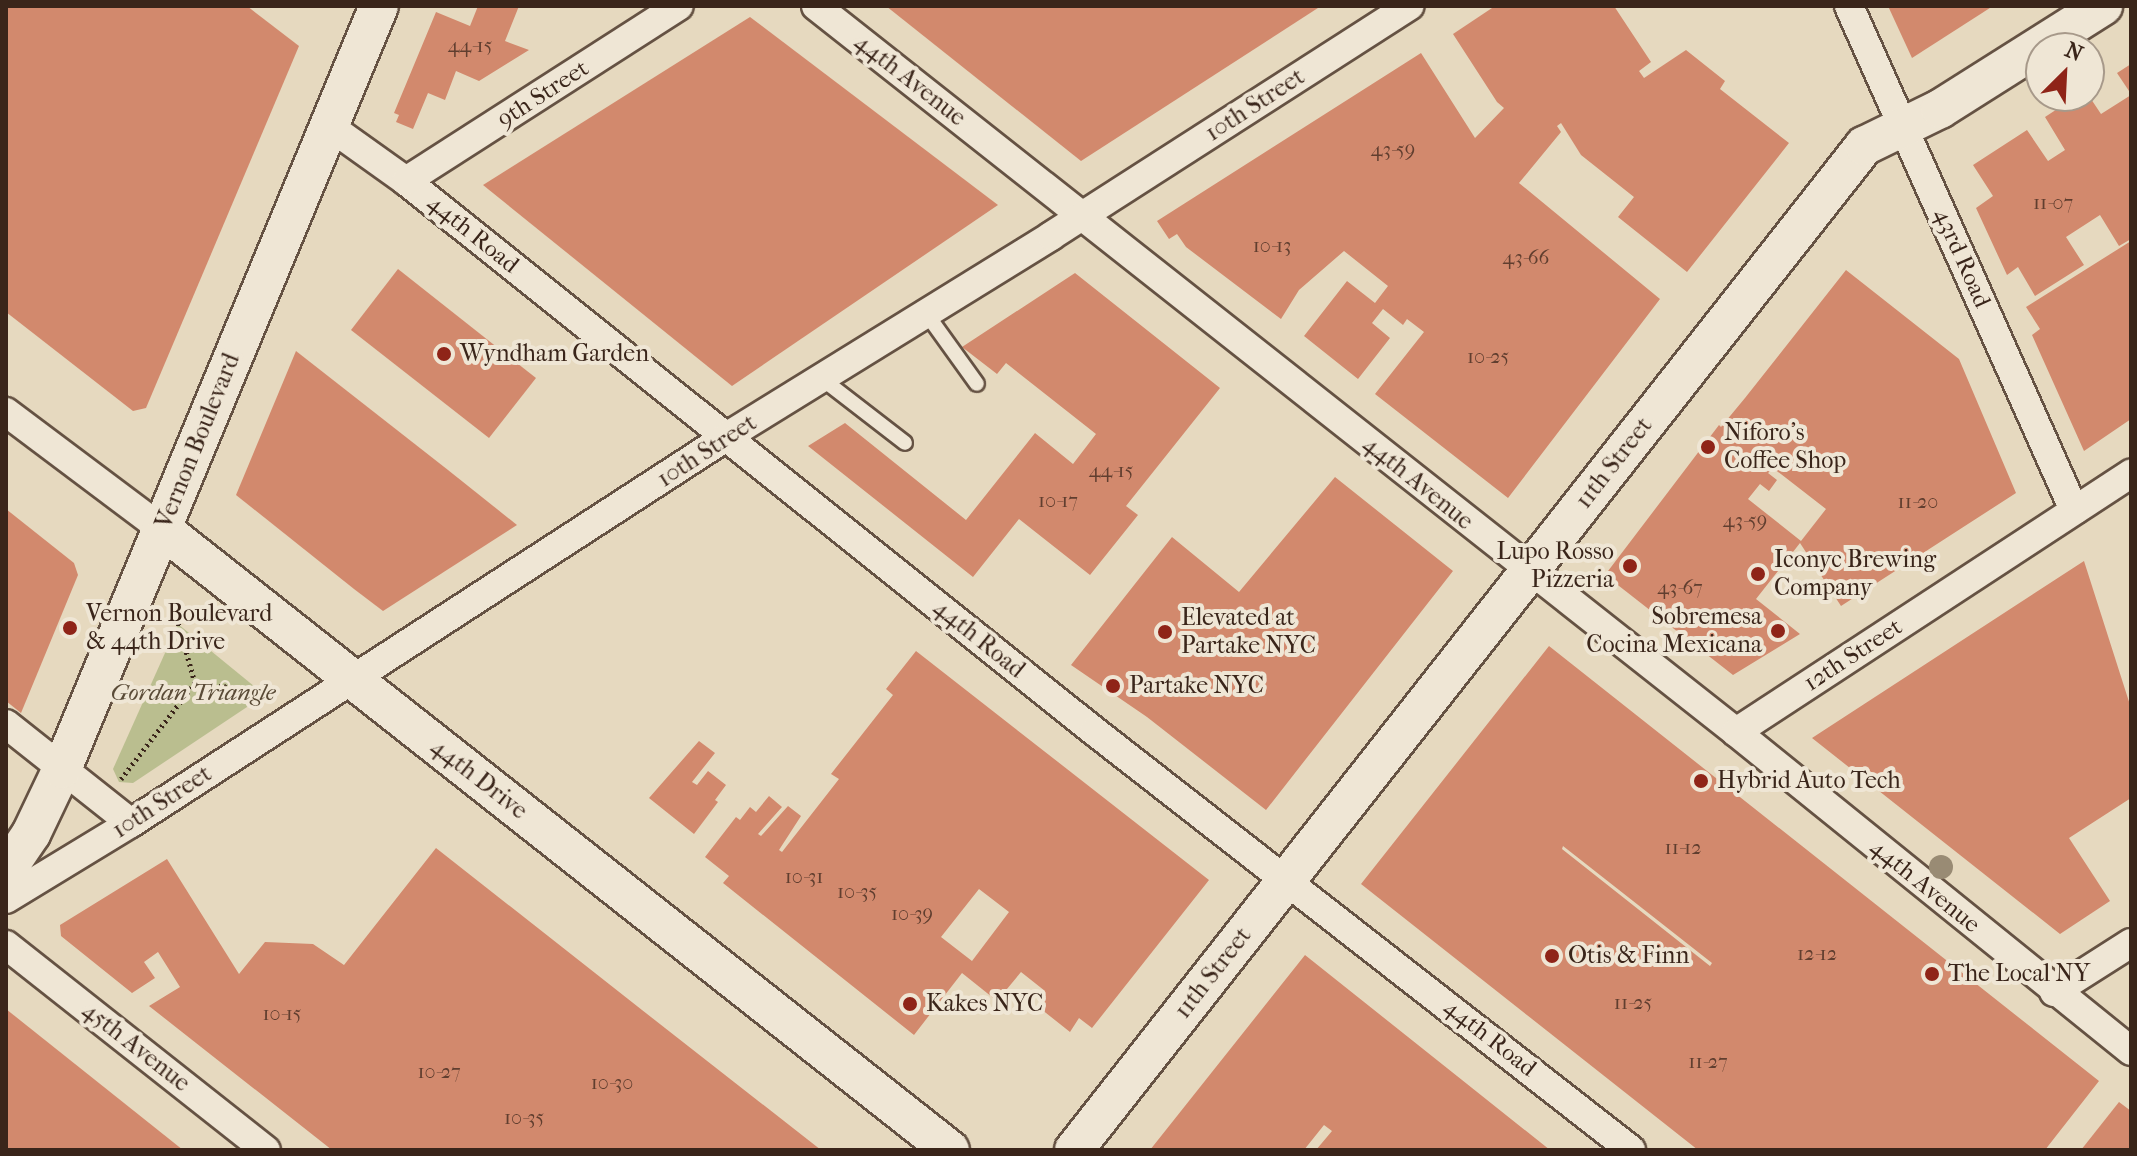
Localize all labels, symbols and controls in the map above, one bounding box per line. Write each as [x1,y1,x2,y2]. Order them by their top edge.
street label: 44th Avenue [849,28,971,132]
north arrow [2025,32,2105,112]
house number: 44-15 [448,33,492,57]
text: N [2061,37,2087,67]
street label: 9th Street [492,54,594,134]
street label: 10th Street [1200,62,1310,148]
house number: 43-59 [1371,137,1415,161]
street label: 44th Road [422,188,524,280]
house number: 11-07 [2033,190,2073,214]
street label: 43rd Road [1927,204,1997,312]
house number: 10-13 [1253,233,1291,257]
house number: 43-66 [1503,245,1549,269]
place label: Wyndham Garden [460,340,649,368]
house number: 10-25 [1467,344,1509,368]
marker: Wyndham Garden [435,345,453,363]
street label: Vernon Boulevard [150,349,246,533]
street label: 10th Street [652,408,762,494]
street label: 11th Street [1570,412,1658,514]
place label: Niforo's Coffee Shop [1724,419,1846,475]
street label: 44th Avenue [1357,430,1479,536]
marker: Niforo's Coffee Shop [1699,438,1717,456]
house number: 44-15 [1089,458,1133,482]
house number: 10-17 [1038,488,1078,512]
house number: 11-20 [1898,489,1938,513]
house number: 43-59 [1723,508,1767,532]
place label: Lupo Rosso Pizzeria [1496,538,1614,594]
place label: Iconyc Brewing Company [1774,546,1936,602]
marker: Lupo Rosso Pizzeria [1621,557,1639,575]
marker: Iconyc Brewing Company [1749,565,1767,583]
house number: 43-67 [1657,575,1703,599]
street label: 44th Road [928,593,1030,685]
place label: Vernon Boulevard & 44th Drive [86,600,272,656]
place label: Sobremesa Cocina Mexicana [1586,603,1762,659]
place label: Elevated at Partake NYC [1181,604,1316,660]
street label: 12th Street [1798,613,1908,697]
marker: Vernon Boulevard & 44th Drive [61,619,79,637]
marker: Sobremesa Cocina Mexicana [1769,622,1787,640]
marker: Elevated at Partake NYC [1156,623,1174,641]
place label: Partake NYC [1129,672,1264,700]
marker: Partake NYC [1104,677,1122,695]
park label: Gordan Triangle [111,679,275,707]
street label: 44th Drive [425,732,533,826]
street label: 10th Street [107,759,217,845]
place label: Hybrid Auto Tech [1717,767,1901,795]
marker: Hybrid Auto Tech [1692,772,1710,790]
street label: 44th Avenue [1864,833,1986,939]
house number: 11-12 [1665,835,1701,859]
house number: 10-31 [785,864,823,888]
house number: 10-35 [837,879,877,903]
house number: 10-39 [891,901,933,925]
street label: 11th Street [1169,922,1257,1024]
house number: 12-12 [1797,941,1837,965]
place label: Otis & Finn [1568,942,1689,970]
marker: Otis & Finn [1543,947,1561,965]
place label: The Local NY [1948,960,2090,988]
marker: The Local NY [1923,965,1941,983]
place label: Kakes NYC [926,990,1043,1018]
house number: 11-25 [1614,990,1652,1014]
street label: 44th Road [1438,993,1542,1083]
marker: Kakes NYC [901,995,919,1013]
street label: 45th Avenue [76,996,196,1098]
house number: 10-15 [263,1001,301,1025]
house number: 11-27 [1688,1049,1728,1073]
house number: 10-27 [417,1059,461,1083]
house number: 10-30 [591,1070,633,1094]
house number: 10-35 [504,1105,544,1129]

